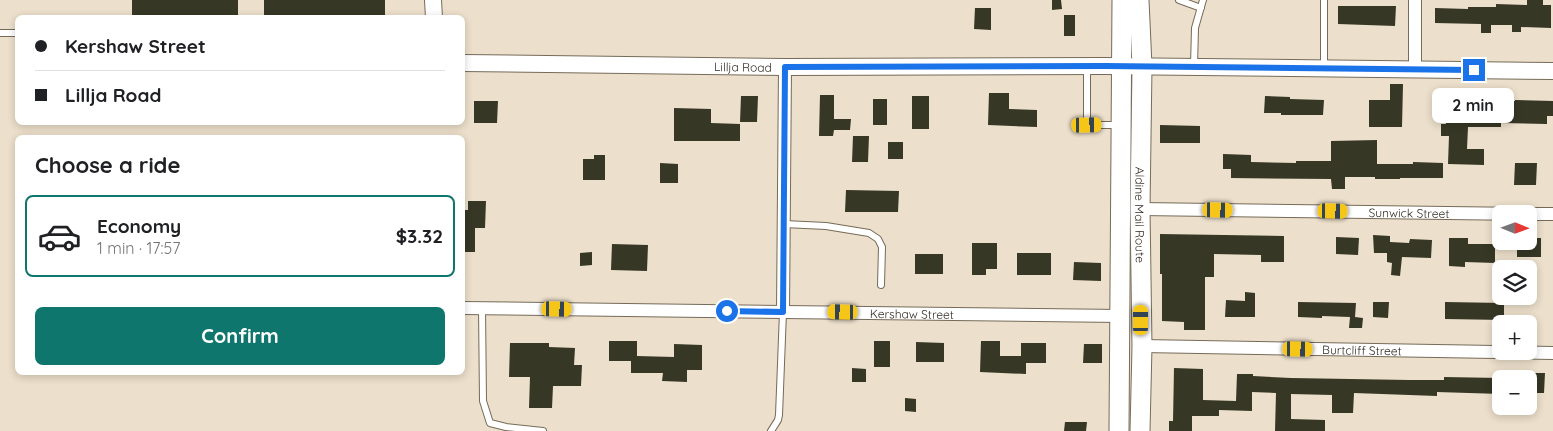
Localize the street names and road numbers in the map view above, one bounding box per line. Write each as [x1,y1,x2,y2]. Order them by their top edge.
street label: Lillja Road [714,59,772,74]
street label: Aldine Mail Route [1132,167,1148,263]
street label: Sunwick Street [1368,204,1450,221]
street label: Kershaw Street [870,305,954,321]
street label: Burtcliff Street [1322,342,1402,358]

